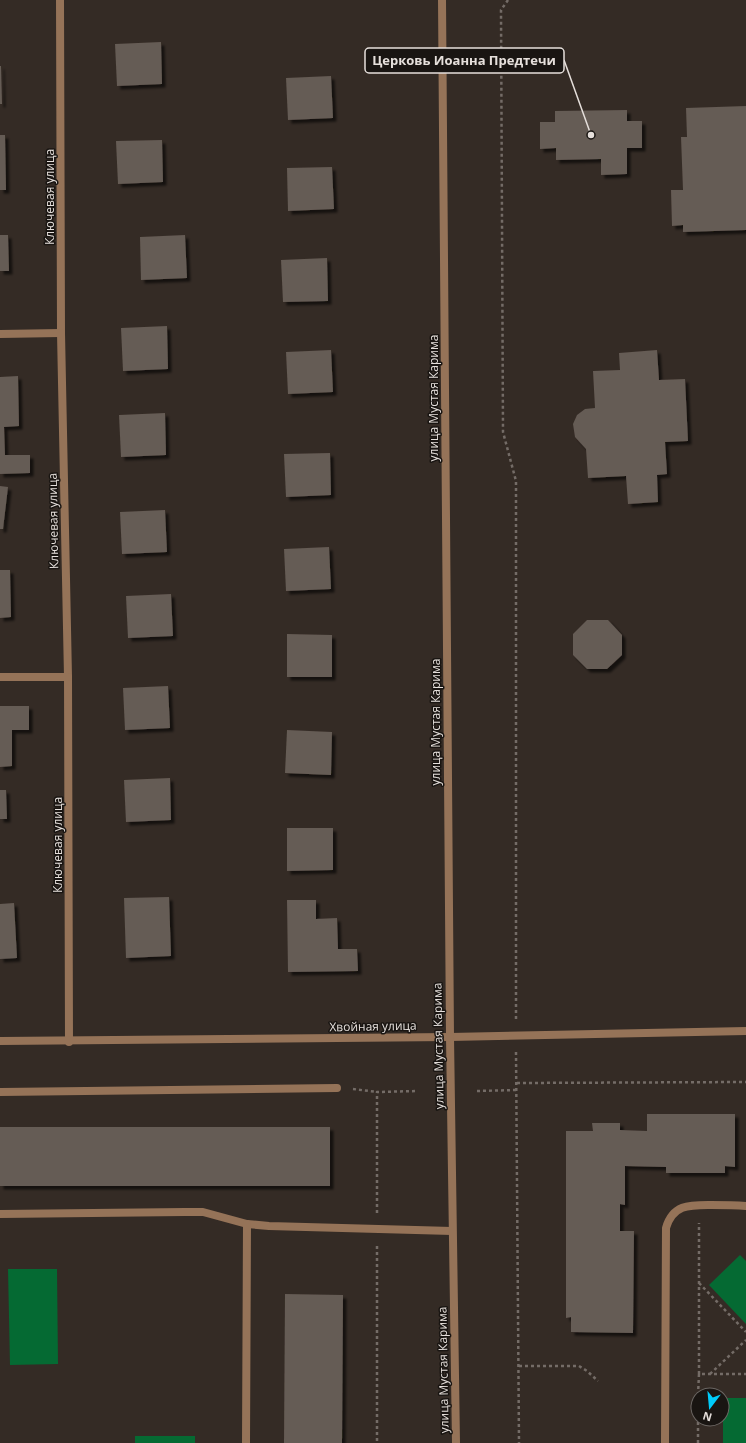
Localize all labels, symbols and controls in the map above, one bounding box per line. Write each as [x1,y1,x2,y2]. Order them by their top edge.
callout: Церковь Иоанна Предтечи [365,48,564,73]
text: Церковь Иоанна Предтечи [372,51,556,69]
street label: Ключевая улица [41,149,58,245]
street label: улица Мустая Карима [425,335,442,461]
street label: Ключевая улица [44,473,62,569]
street label: улица Мустая Карима [427,659,444,785]
street label: Ключевая улица [49,797,66,893]
street label: улица Мустая Карима [428,982,448,1110]
street label: Хвойная улица [329,1017,417,1035]
street label: улица Мустая Карима [433,1306,453,1434]
north arrow [690,1387,730,1427]
text: N [701,1409,713,1426]

